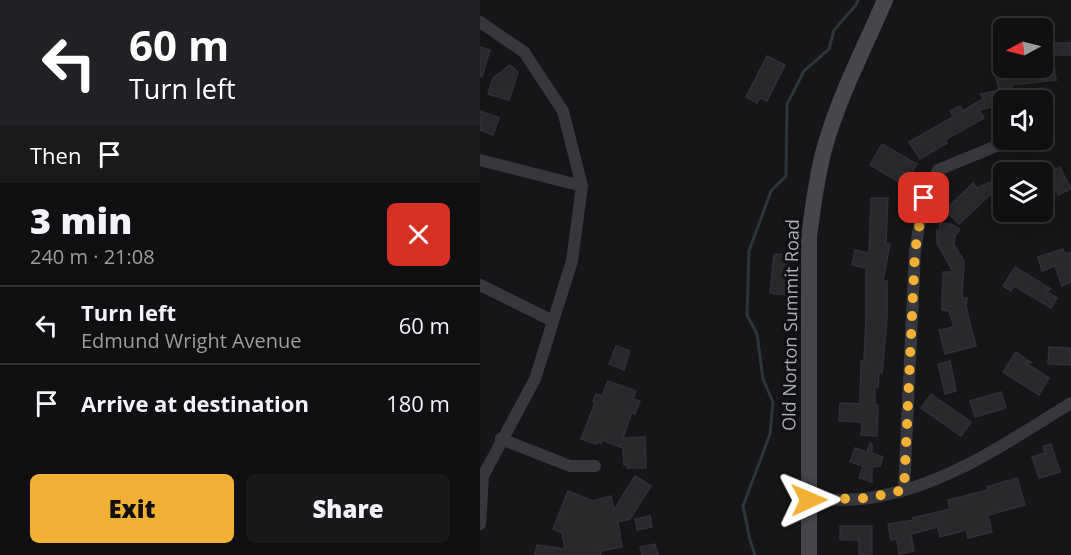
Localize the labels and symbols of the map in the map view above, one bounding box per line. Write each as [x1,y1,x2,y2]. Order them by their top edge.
north arrow [993,18,1053,78]
pin [898,172,949,223]
street label: Old Norton Summit Road [776,219,804,431]
position arrow [777,468,841,532]

